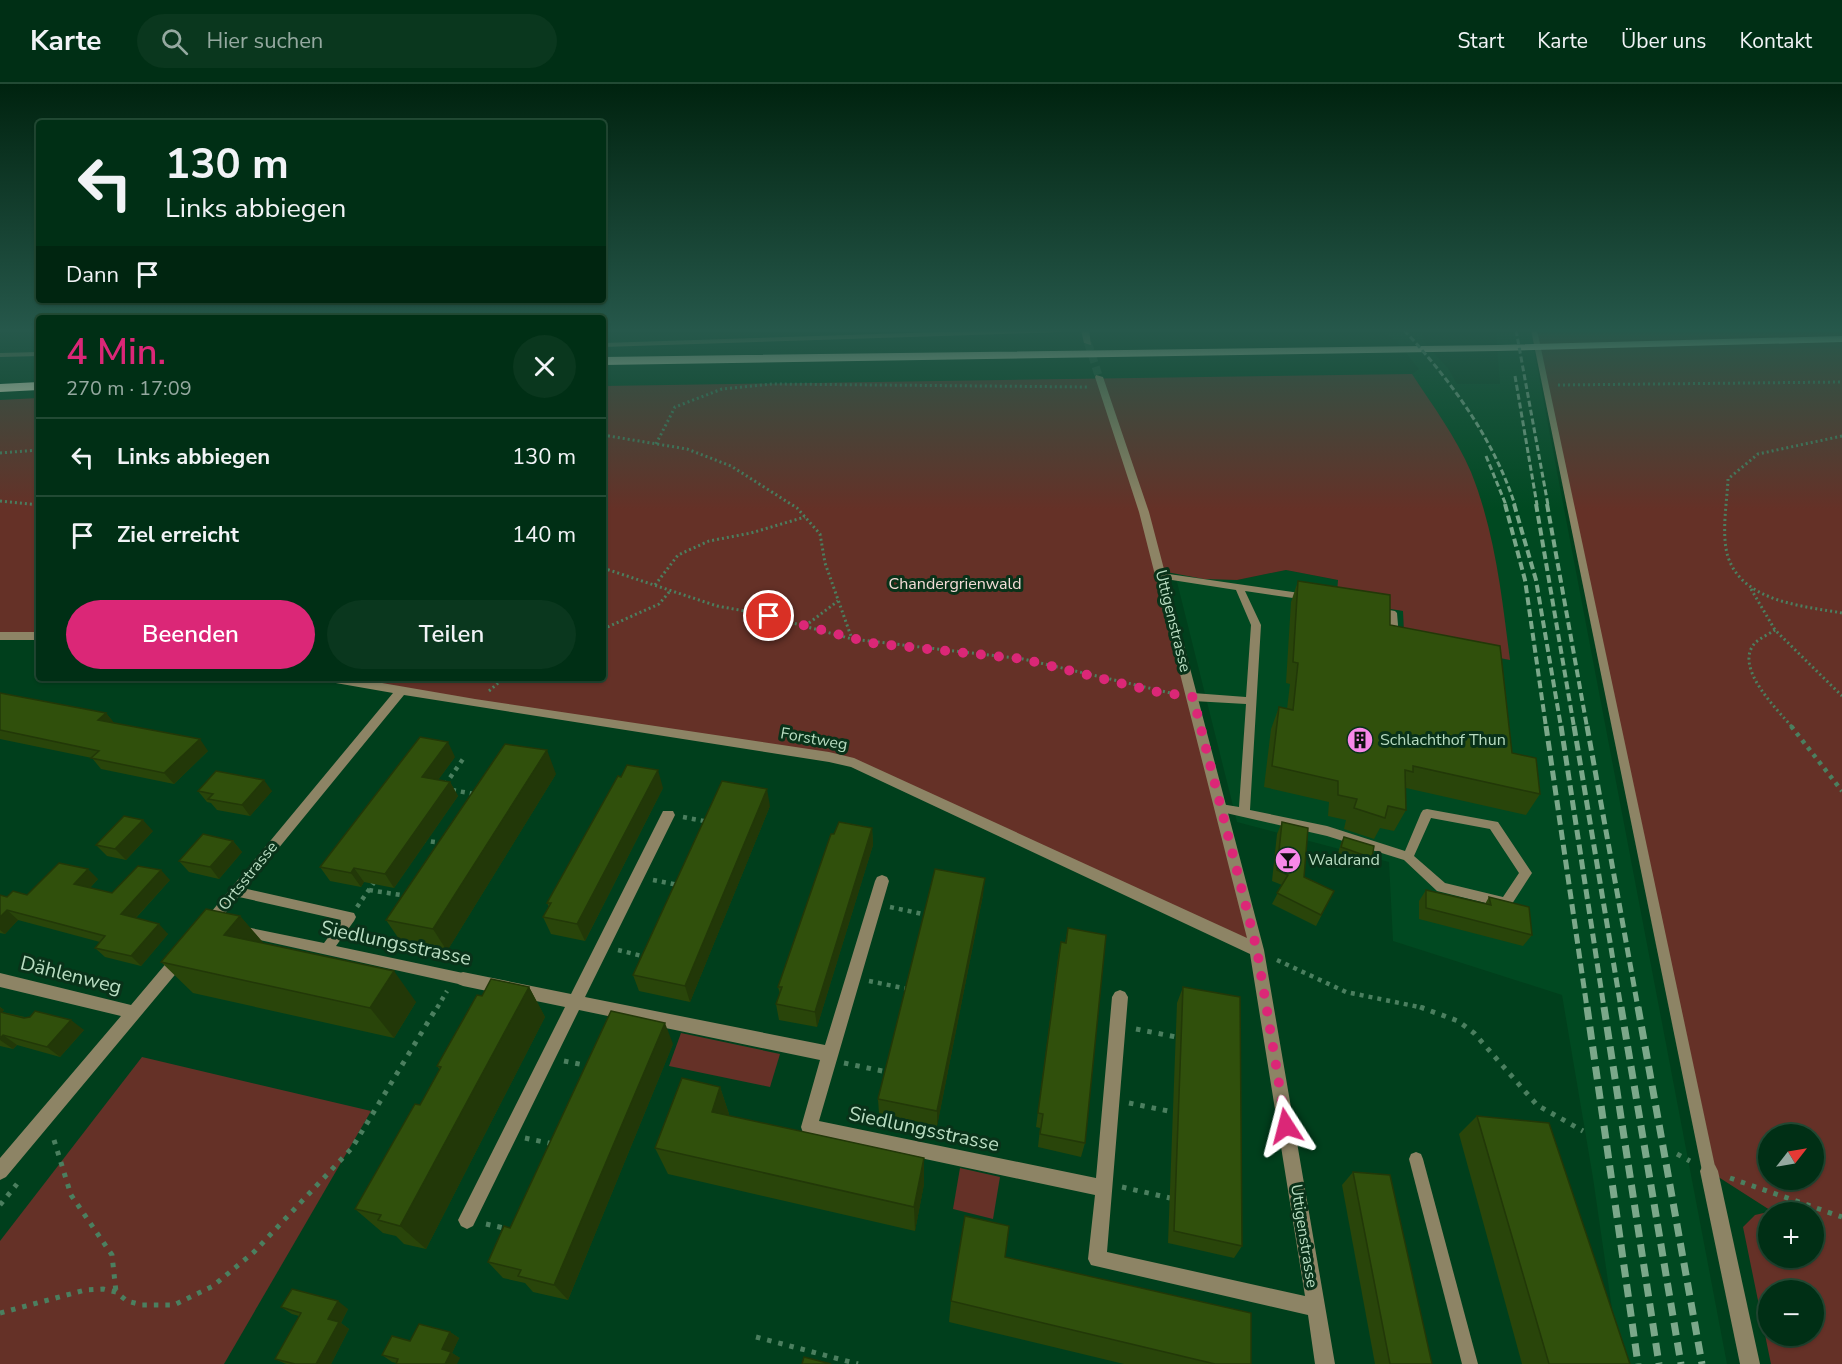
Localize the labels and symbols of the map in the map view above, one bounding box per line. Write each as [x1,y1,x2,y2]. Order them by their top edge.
street label: Uttigenstrasse [1150,568,1196,674]
park label: Chandergrienwald [889,573,1022,595]
pin [743,590,794,641]
street label: Forstweg [779,722,849,756]
building icon: Schlachthof Thun [1345,725,1375,755]
place label: Schlachthof Thun [1380,729,1506,751]
street label: Ortsstrasse [213,837,283,915]
bar icon: Waldrand [1273,845,1303,875]
place label: Waldrand [1308,849,1380,871]
street label: Siedlungsstrasse [318,914,474,972]
street label: Dählenweg [17,949,125,1001]
position arrow [1254,1094,1318,1158]
street label: Siedlungsstrasse [846,1100,1002,1158]
north arrow [1758,1124,1824,1190]
street label: Uttigenstrasse [1285,1183,1323,1289]

